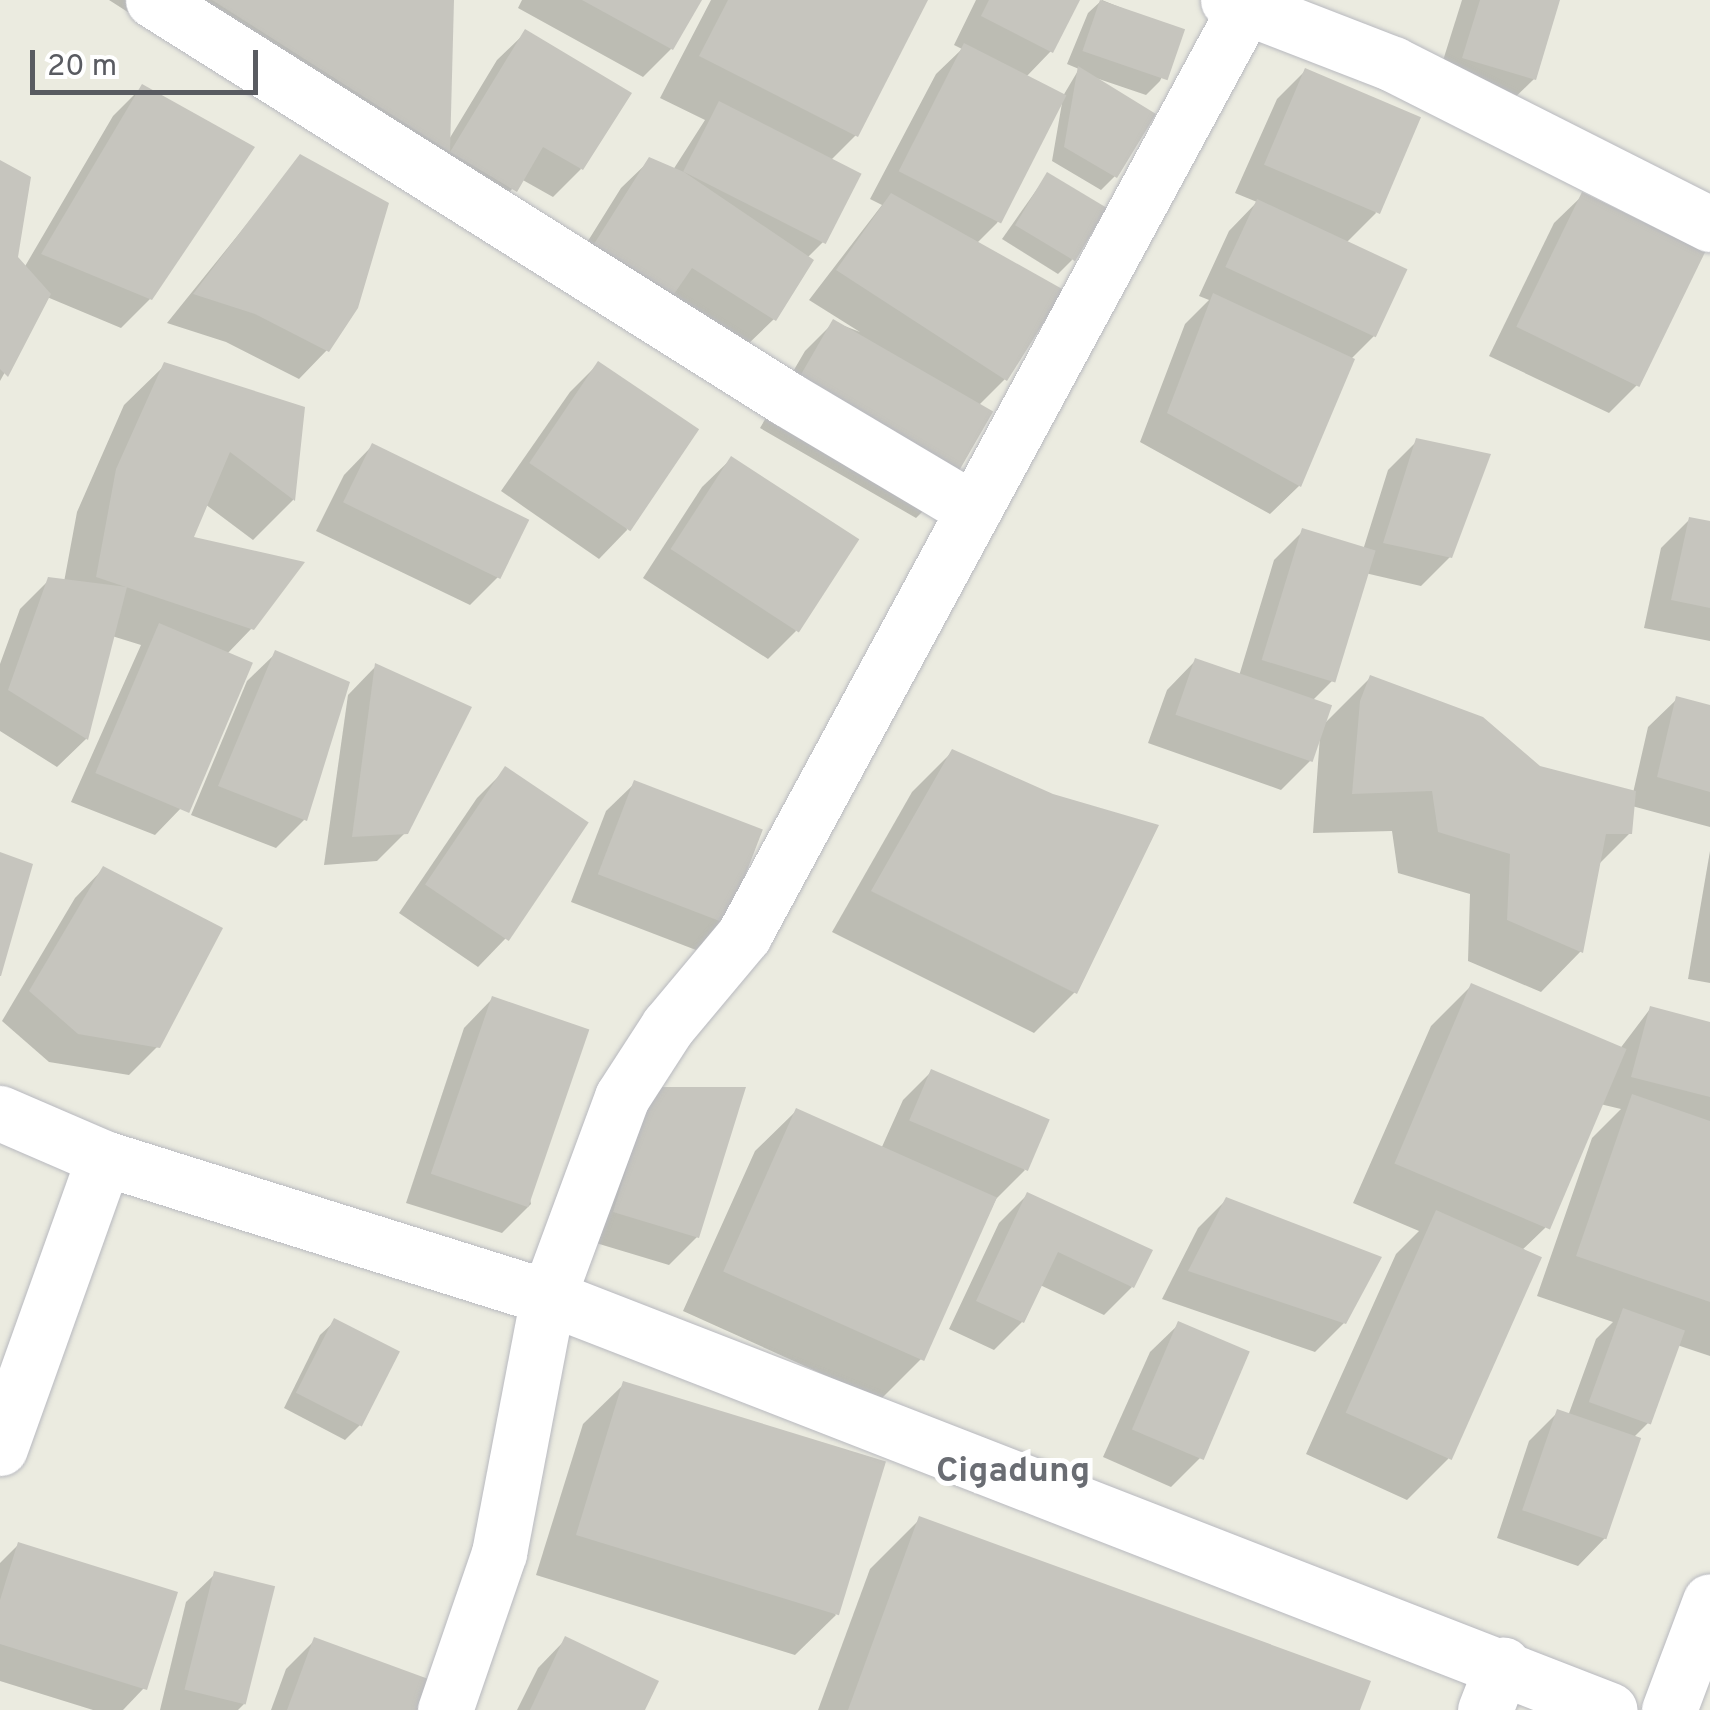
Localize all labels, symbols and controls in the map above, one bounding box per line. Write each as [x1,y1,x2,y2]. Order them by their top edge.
scale bar [35,30,262,92]
text: 20 m [47,49,117,86]
district label: Cigadung [936,1451,1090,1493]

